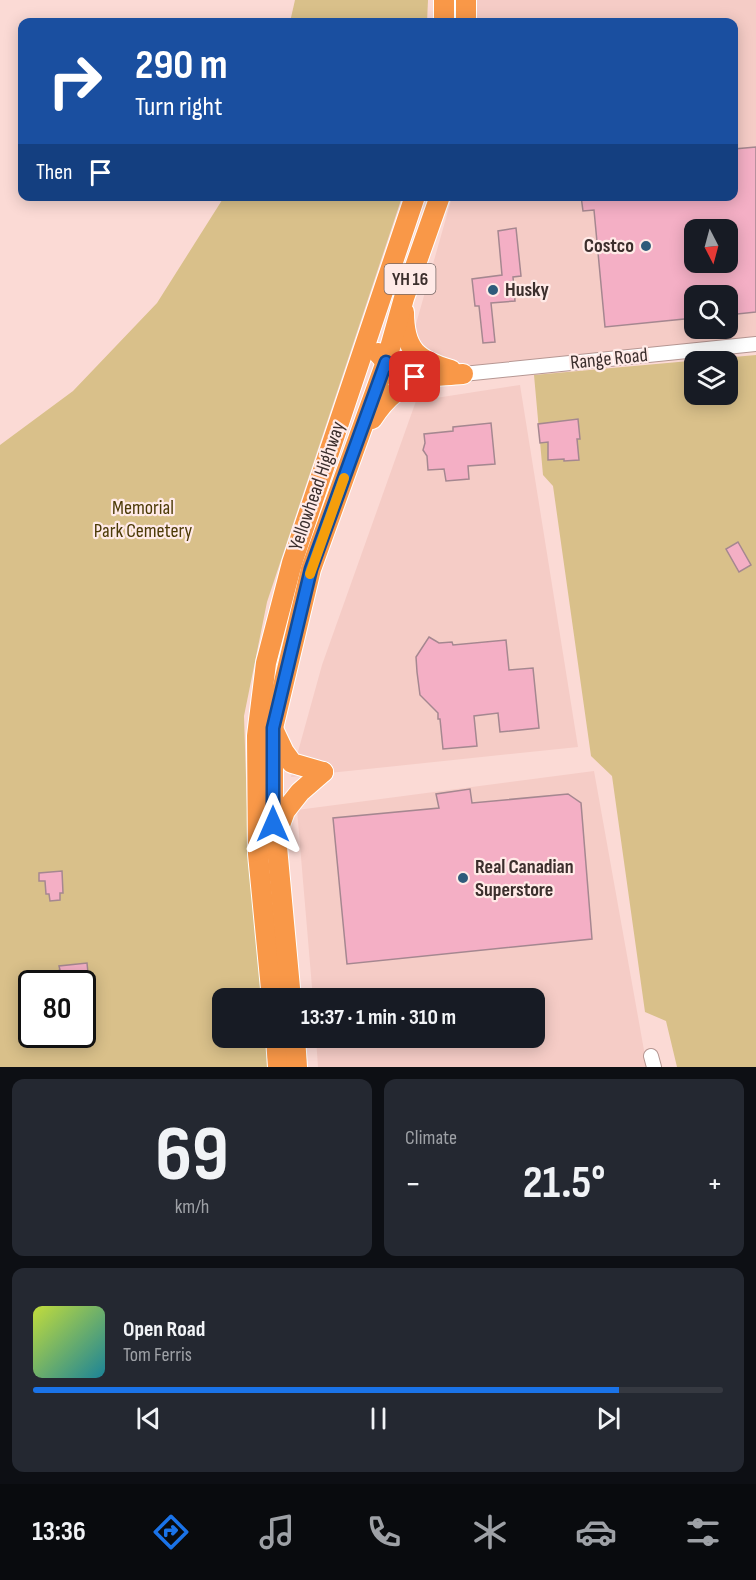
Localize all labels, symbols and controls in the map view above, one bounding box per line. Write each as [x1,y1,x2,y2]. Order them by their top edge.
text: 290 m [135,40,228,91]
icon: right [36,42,114,120]
text: Turn right [135,91,222,123]
icon: arrive [84,156,117,189]
text: Then [36,159,72,186]
north arrow [684,219,738,273]
map controls [684,219,738,405]
place label: Costco [584,234,634,258]
marker: Costco [639,239,653,253]
road number: YH 16 [384,264,436,294]
place label: Husky [505,278,550,302]
marker: Husky [486,283,500,297]
button: search [684,285,738,339]
street label: Range Road [569,343,649,375]
pin [389,351,440,402]
button: layers [684,351,738,405]
icon: arrive [398,360,431,393]
street label: Yellowhead Highway [284,418,350,554]
park label: Memorial Park Cemetery [94,496,192,543]
position arrow [241,792,305,856]
place label: Real Canadian Superstore [475,855,574,902]
marker: Real Canadian Superstore [456,871,470,885]
speed limit sign: 80 [18,970,96,1048]
text: 13:37 · 1 min · 310 m [301,1004,456,1031]
text: 69 [155,1109,229,1202]
text: Climate [405,1126,457,1150]
text: 21.5° [523,1156,605,1211]
text: − [405,1164,421,1204]
text: + [707,1164,723,1204]
text: km/h [175,1195,209,1219]
text: Open Road [123,1316,205,1343]
text: Tom Ferris [123,1343,192,1367]
icon: previous [132,1402,165,1435]
icon: pause [362,1402,395,1435]
icon: next [592,1402,625,1435]
icon: directions [150,1511,192,1553]
icon: music [256,1511,298,1553]
icon: phone [363,1511,405,1553]
icon: climate [469,1511,511,1553]
icon: car [575,1511,617,1553]
icon: filters [682,1511,724,1553]
text: 13:36 [32,1516,86,1548]

